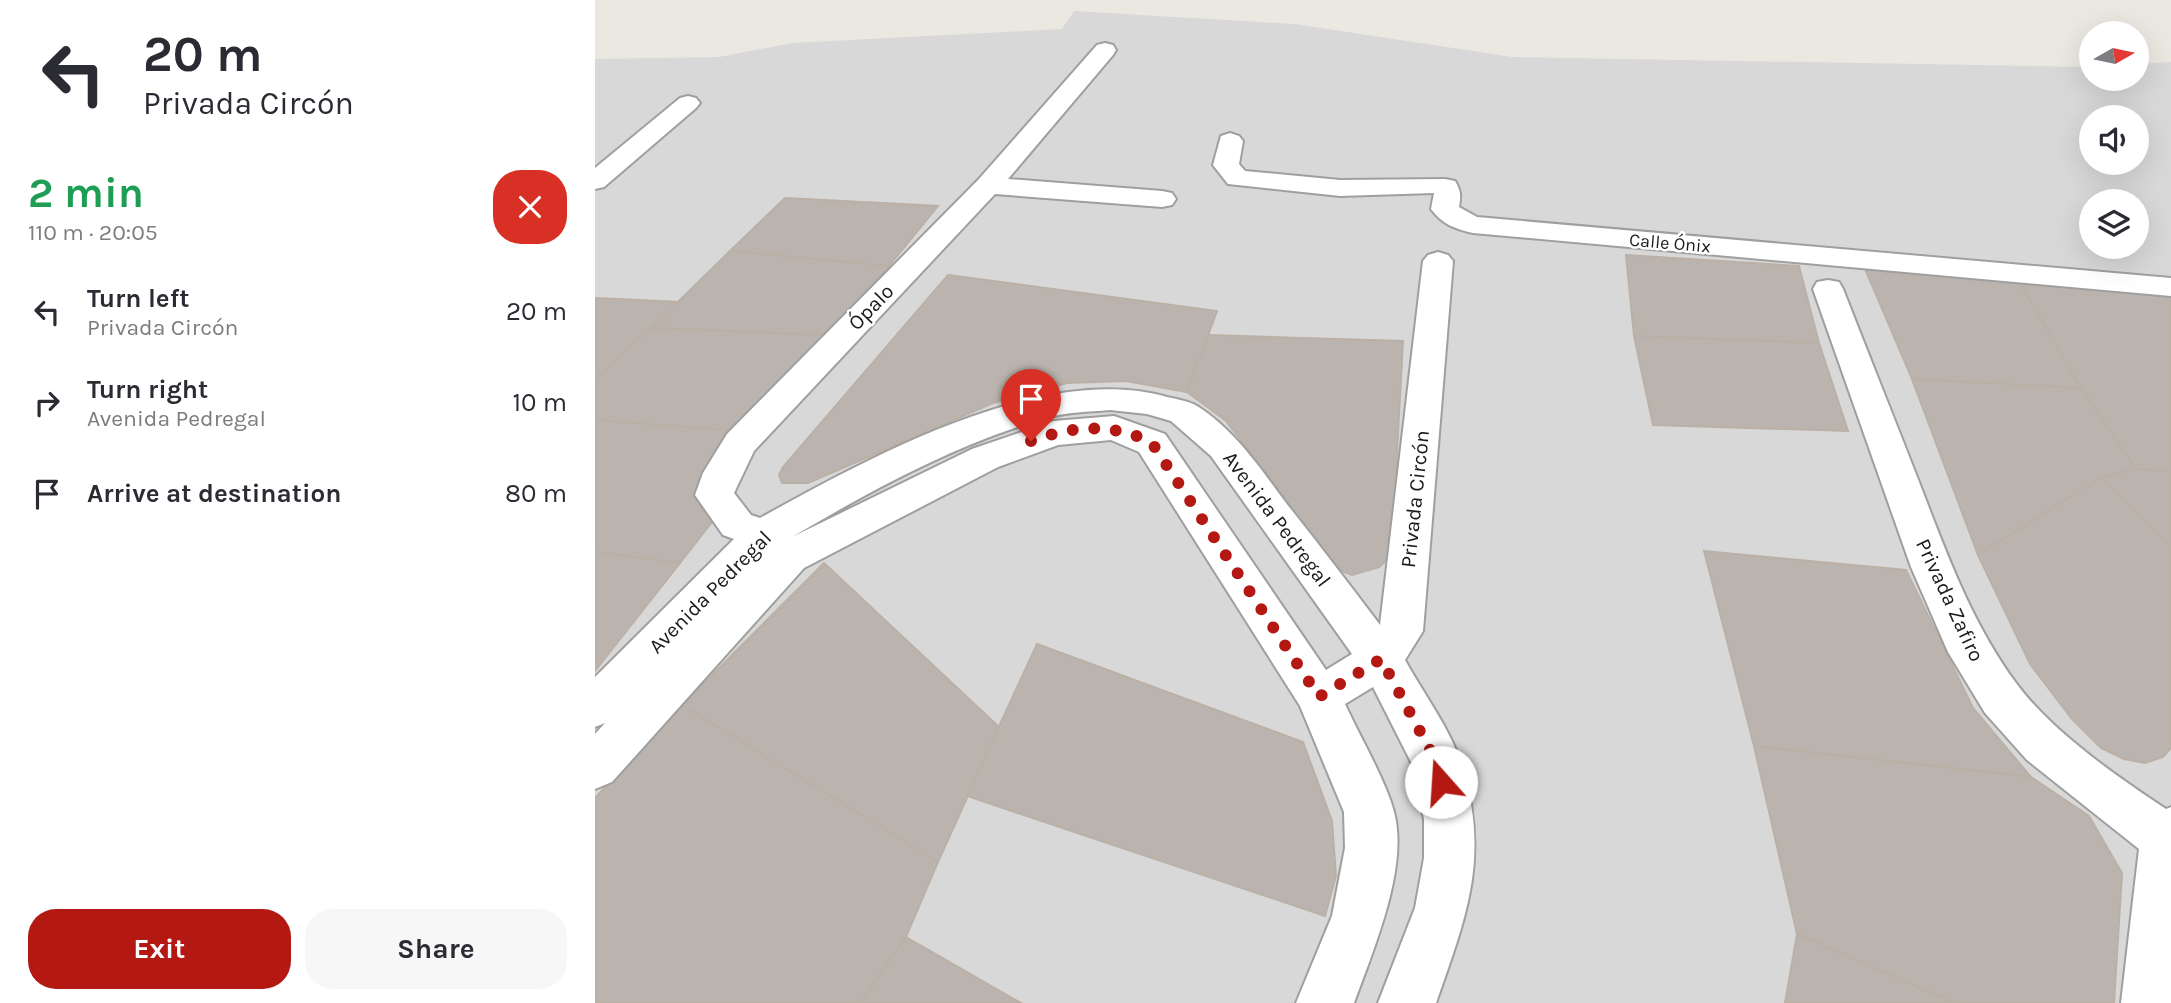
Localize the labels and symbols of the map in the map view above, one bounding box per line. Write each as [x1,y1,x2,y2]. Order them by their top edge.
north arrow [2079,21,2149,91]
street label: Calle Ónix [1628,227,1712,258]
street label: Ópalo [843,279,899,335]
pin [1001,369,1061,441]
street label: Privada Circón [1396,429,1434,569]
street label: Avenida Pedregal [1218,447,1336,591]
street label: Avenida Pedregal [644,526,776,658]
street label: Privada Zafiro [1911,535,1989,665]
position arrow [1404,745,1478,819]

